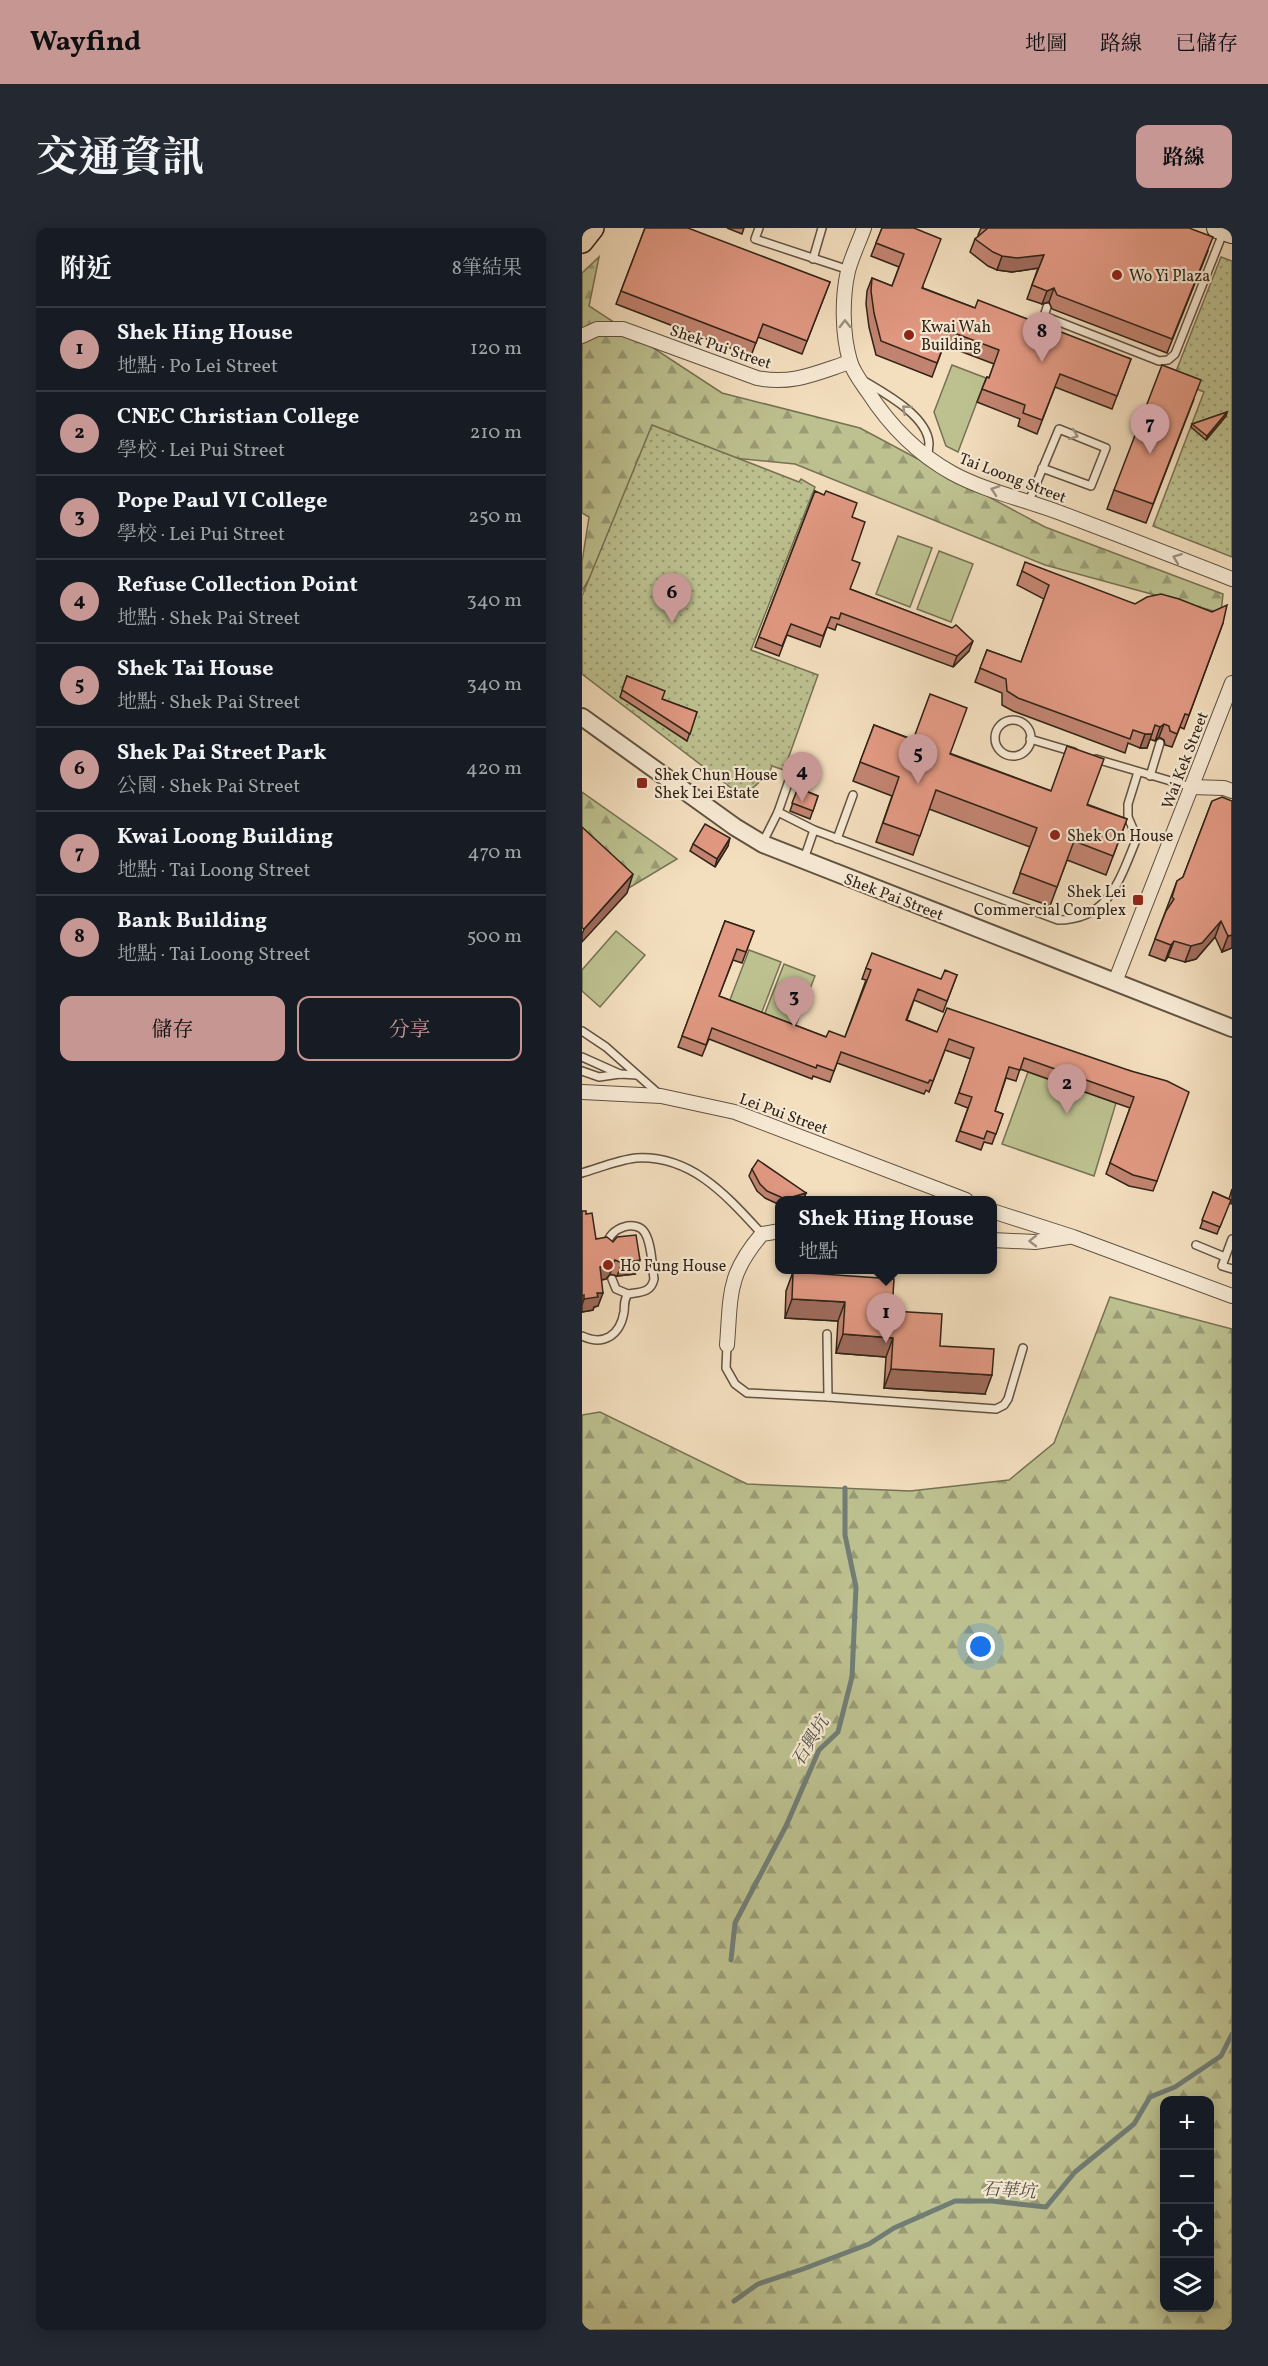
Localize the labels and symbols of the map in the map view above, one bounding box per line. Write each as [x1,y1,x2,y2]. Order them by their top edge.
place label: Wo Yi Plaza [1129,266,1210,288]
marker: Wo Yi Plaza [1110,268,1124,282]
pin: 8 [1022,312,1062,362]
place label: Kwai Wah Building [921,317,991,357]
street label: Shek Pui Street [667,320,774,376]
one-way arrow [839,320,851,329]
marker: Kwai Wah Building [902,328,916,342]
pin: 7 [1130,404,1170,454]
one-way arrow [902,405,912,416]
one-way arrow [1068,428,1079,440]
street label: Tai Loong Street [955,448,1069,510]
one-way arrow [990,485,1000,498]
one-way arrow [1173,552,1183,565]
pin: 6 [652,574,692,623]
street label: Wai Kek Street [1157,709,1215,813]
pin: 5 [898,734,938,784]
pin: 4 [782,752,822,802]
place label: Shek Chun House Shek Lei Estate [654,765,778,805]
marker: Shek Chun House Shek Lei Estate [635,776,649,790]
place label: Shek On House [1067,826,1173,848]
marker: Shek On House [1048,828,1062,842]
street label: Shek Pai Street [840,869,947,927]
place label: Shek Lei Commercial Complex [974,882,1126,922]
marker: Shek Lei Commercial Complex [1131,893,1145,907]
pin: 3 [774,978,814,1027]
pin: 2 [1048,1064,1086,1114]
street label: Lei Pui Street [736,1089,831,1141]
one-way arrow [1029,1235,1038,1247]
place label: Ho Fung House [620,1256,726,1278]
marker: Ho Fung House [601,1258,615,1272]
pin: 1 [866,1294,906,1343]
your location [966,1632,995,1661]
water label: 石興坑 [787,1710,837,1771]
water label: 石華坑 [981,2178,1040,2206]

